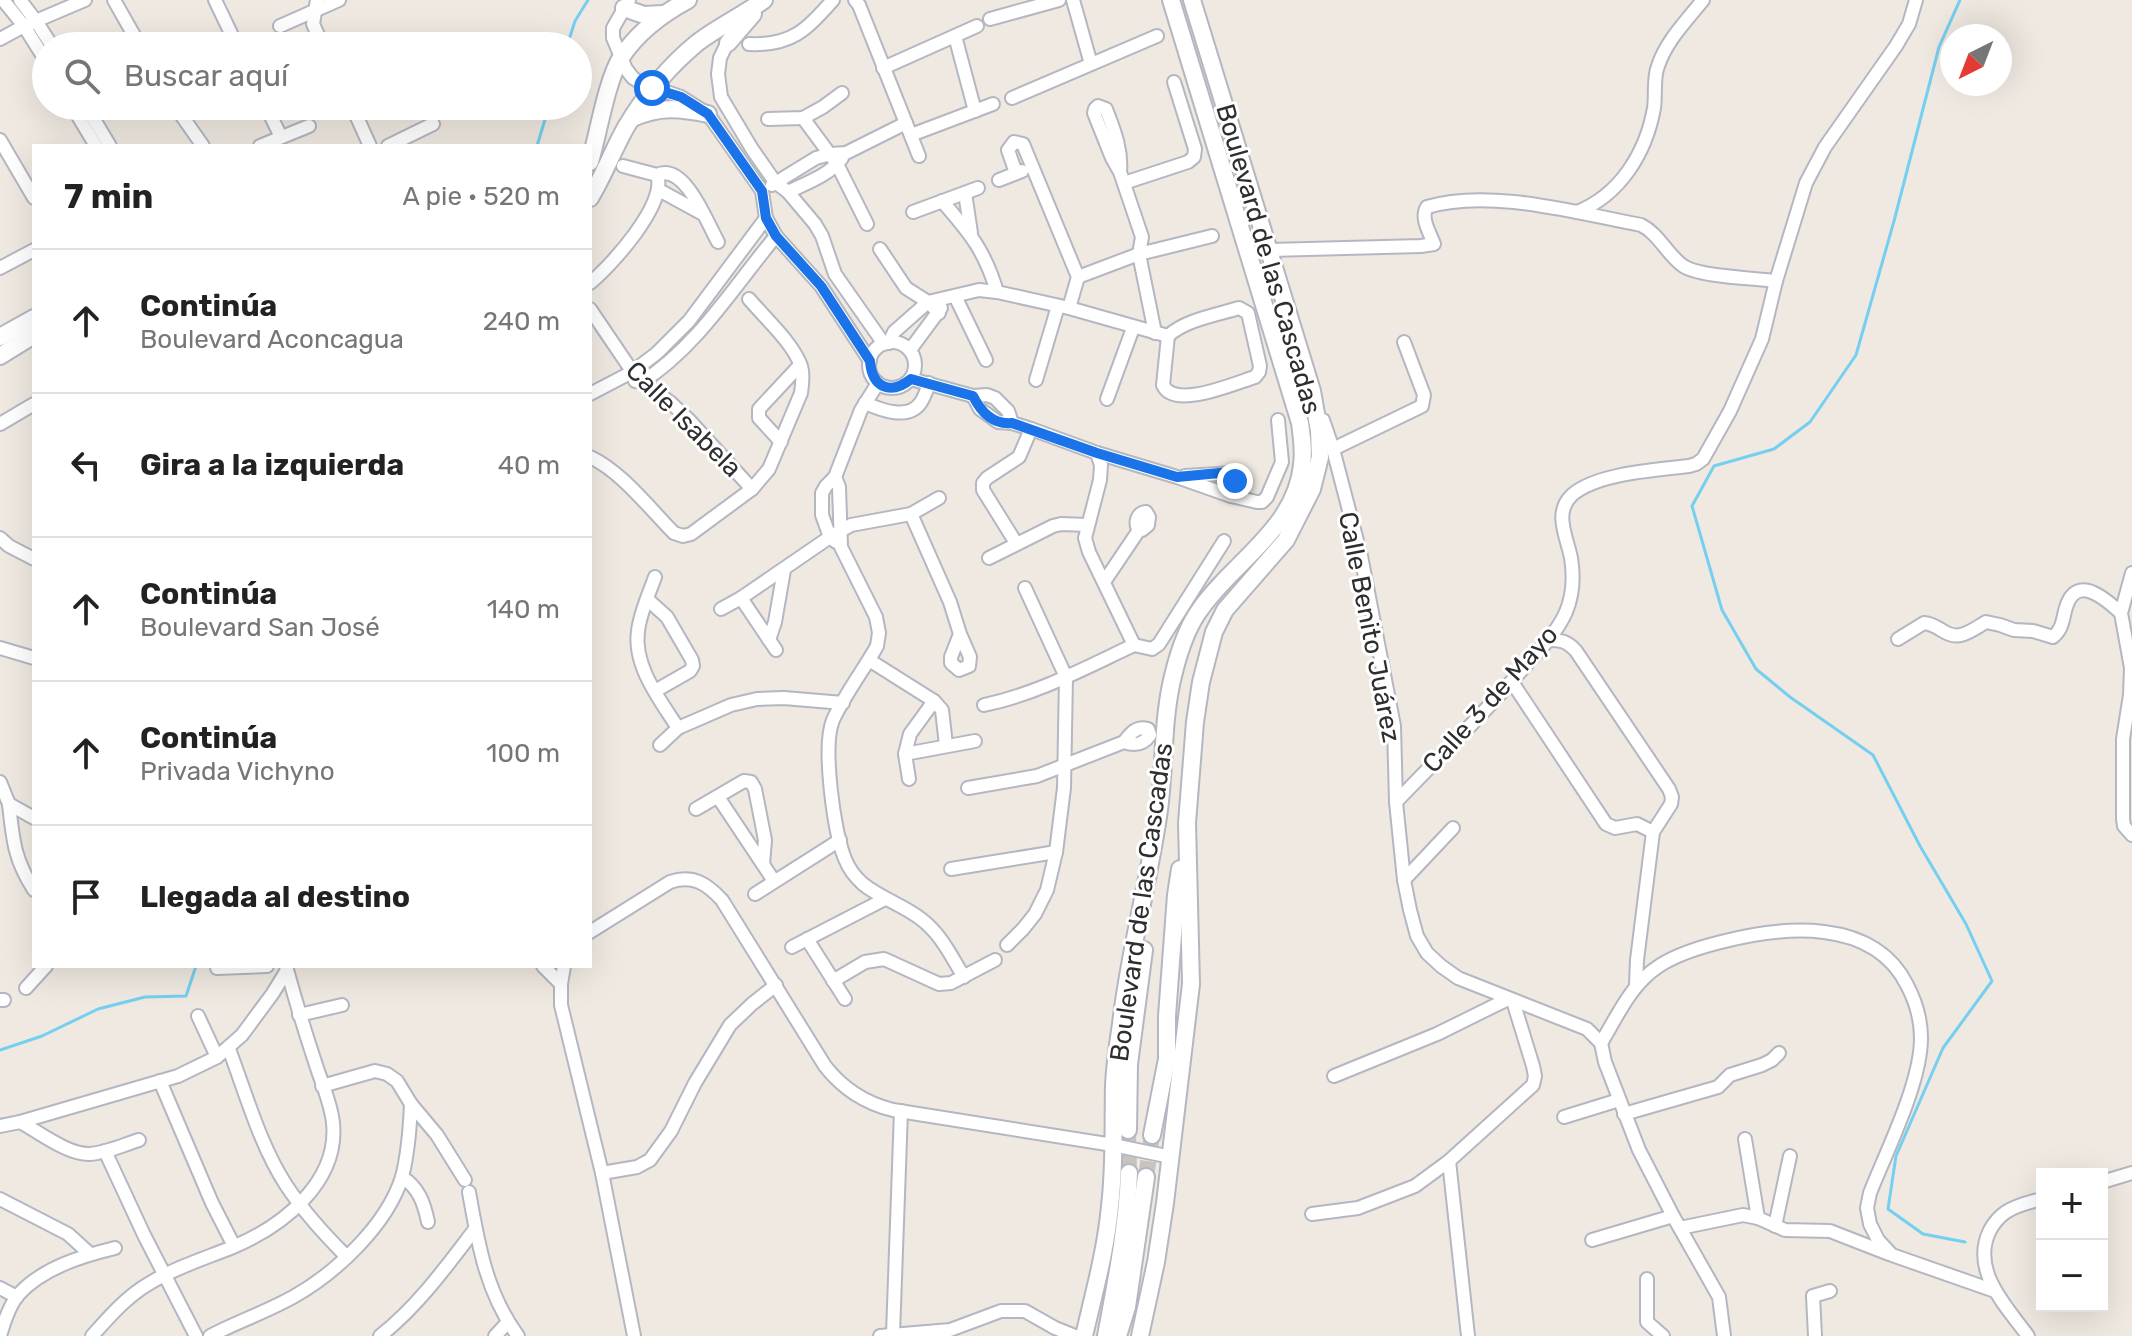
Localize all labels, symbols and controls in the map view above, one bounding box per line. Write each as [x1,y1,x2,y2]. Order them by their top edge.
north arrow [1940,24,2012,96]
search box [32,32,592,120]
icon: search [60,54,104,98]
text: Buscar aquí [124,58,288,94]
route start [634,70,670,106]
street label: Boulevard de las Cascadas [1209,100,1328,418]
text: 7 min [64,176,153,217]
text: A pie · 520 m [403,181,560,212]
text: Continúa [140,288,277,324]
icon: ahead [64,299,108,343]
text: 240 m [483,306,560,337]
text: Boulevard Aconcagua [140,324,404,355]
street label: Calle Isabela [619,355,748,484]
icon: left [64,443,108,487]
text: Gira a la izquierda [140,447,404,483]
text: 40 m [498,450,560,481]
route end [1217,463,1253,499]
street label: Calle Benito Juárez [1332,509,1407,745]
text: Continúa [140,576,277,612]
icon: ahead [64,587,108,631]
text: 140 m [487,594,560,625]
text: Boulevard San José [140,612,380,643]
street label: Calle 3 de Mayo [1416,619,1565,779]
text: Continúa [140,720,277,756]
icon: ahead [64,731,108,775]
text: 100 m [486,738,560,769]
street label: Boulevard de las Cascadas [1104,741,1179,1063]
text: Privada Vichyno [140,756,335,787]
icon: arrive [64,875,108,919]
text: Llegada al destino [140,879,410,915]
map controls [2036,1168,2108,1312]
button: + [2036,1168,2108,1240]
button: − [2036,1240,2108,1312]

